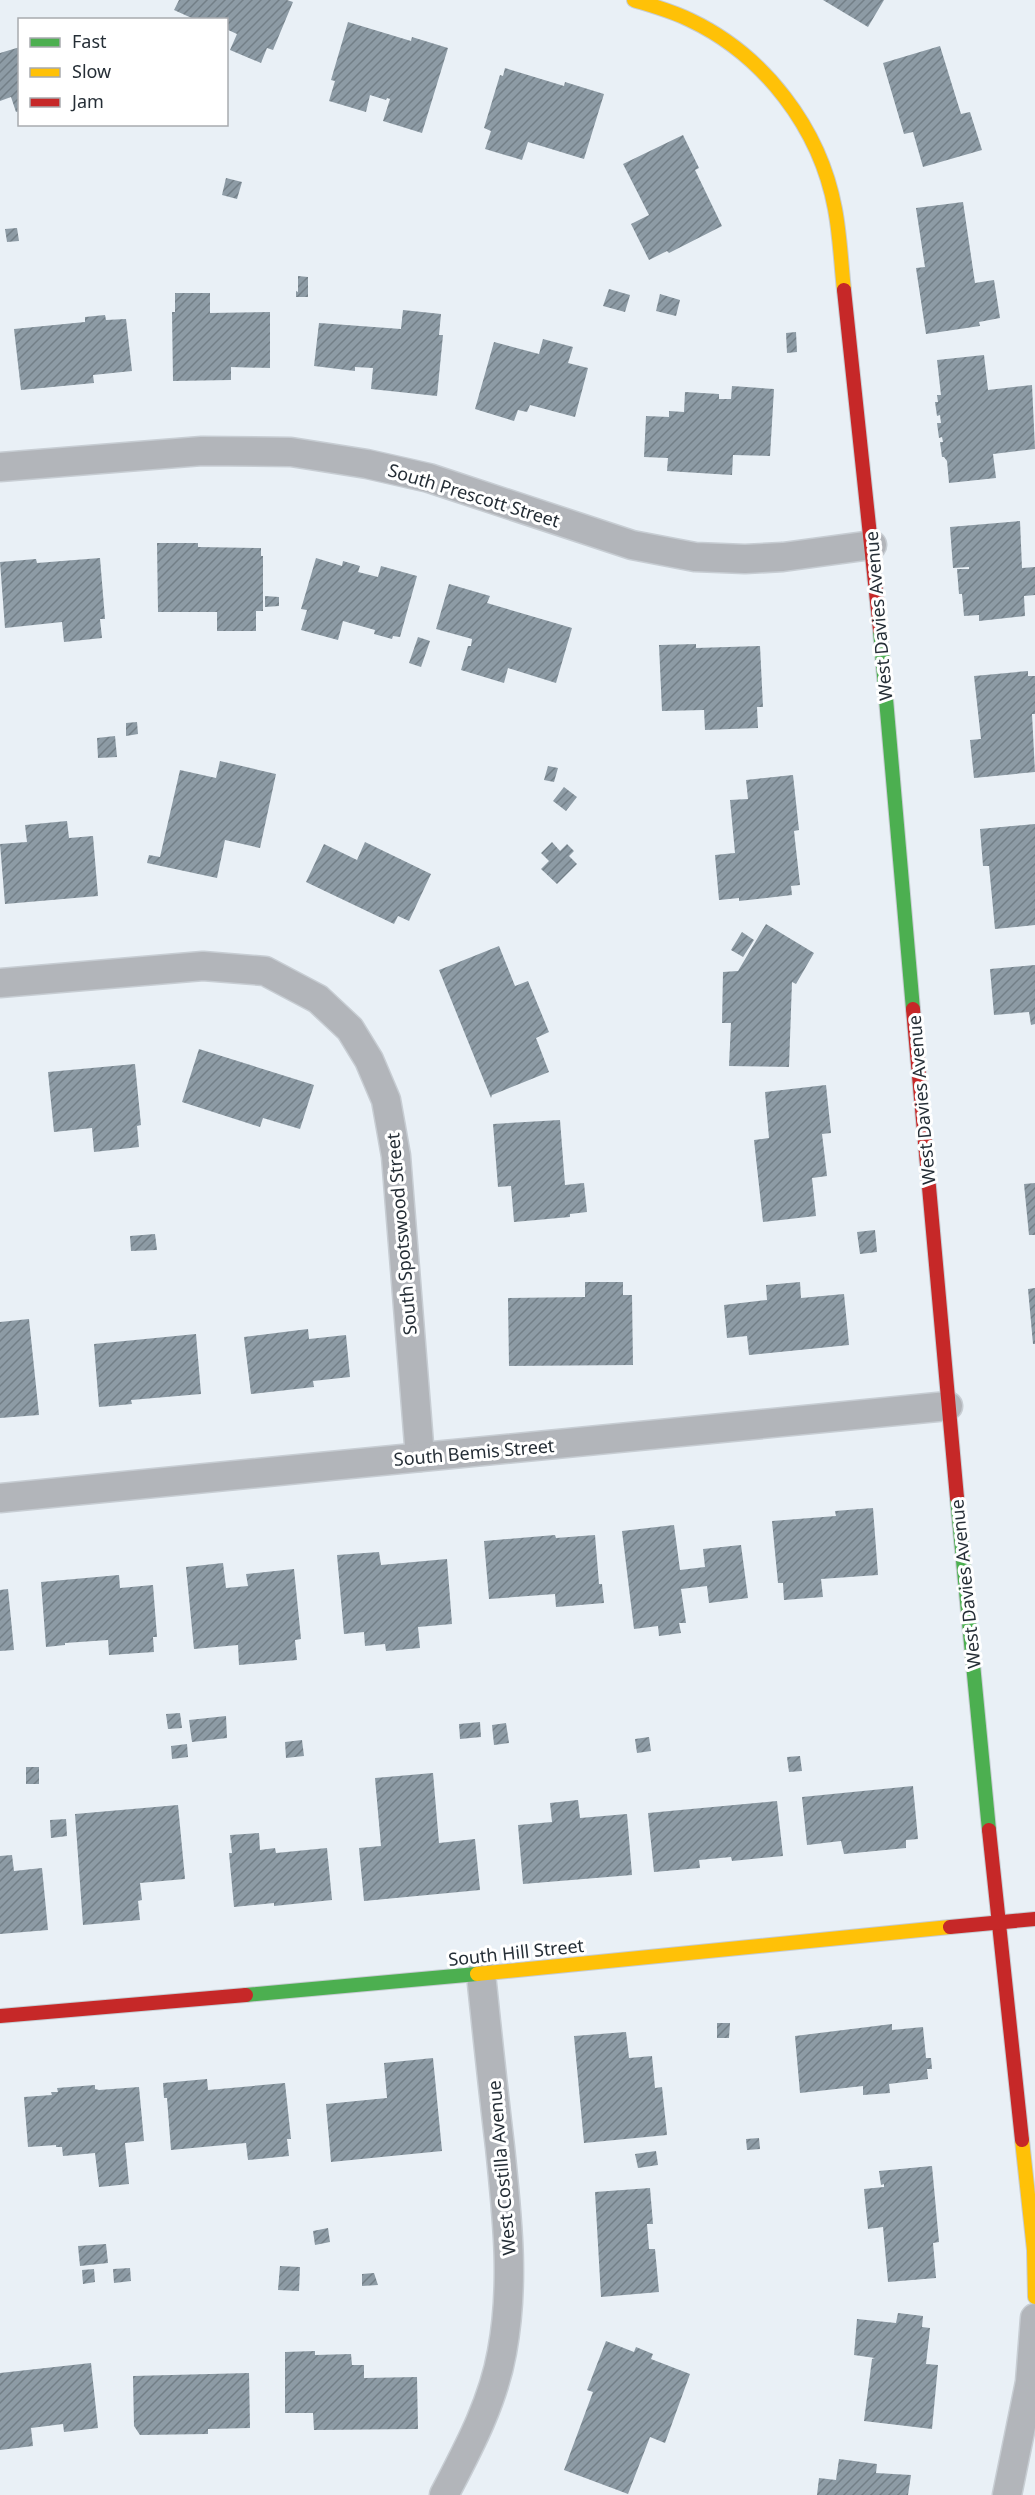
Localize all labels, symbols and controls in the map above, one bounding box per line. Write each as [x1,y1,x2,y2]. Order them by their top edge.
legend [18,18,228,126]
text: Fast [72,29,107,53]
text: Slow [72,59,111,83]
text: Jam [70,89,104,113]
street label: South Prescott Street [385,457,563,533]
street label: West Davies Avenue [859,530,897,702]
street label: West Davies Avenue [902,1014,940,1186]
street label: South Spotswood Street [380,1131,422,1336]
street label: South Bemis Street [393,1433,556,1471]
street label: West Davies Avenue [944,1498,986,1670]
street label: South Hill Street [447,1933,586,1971]
street label: West Costilla Avenue [481,2079,521,2257]

